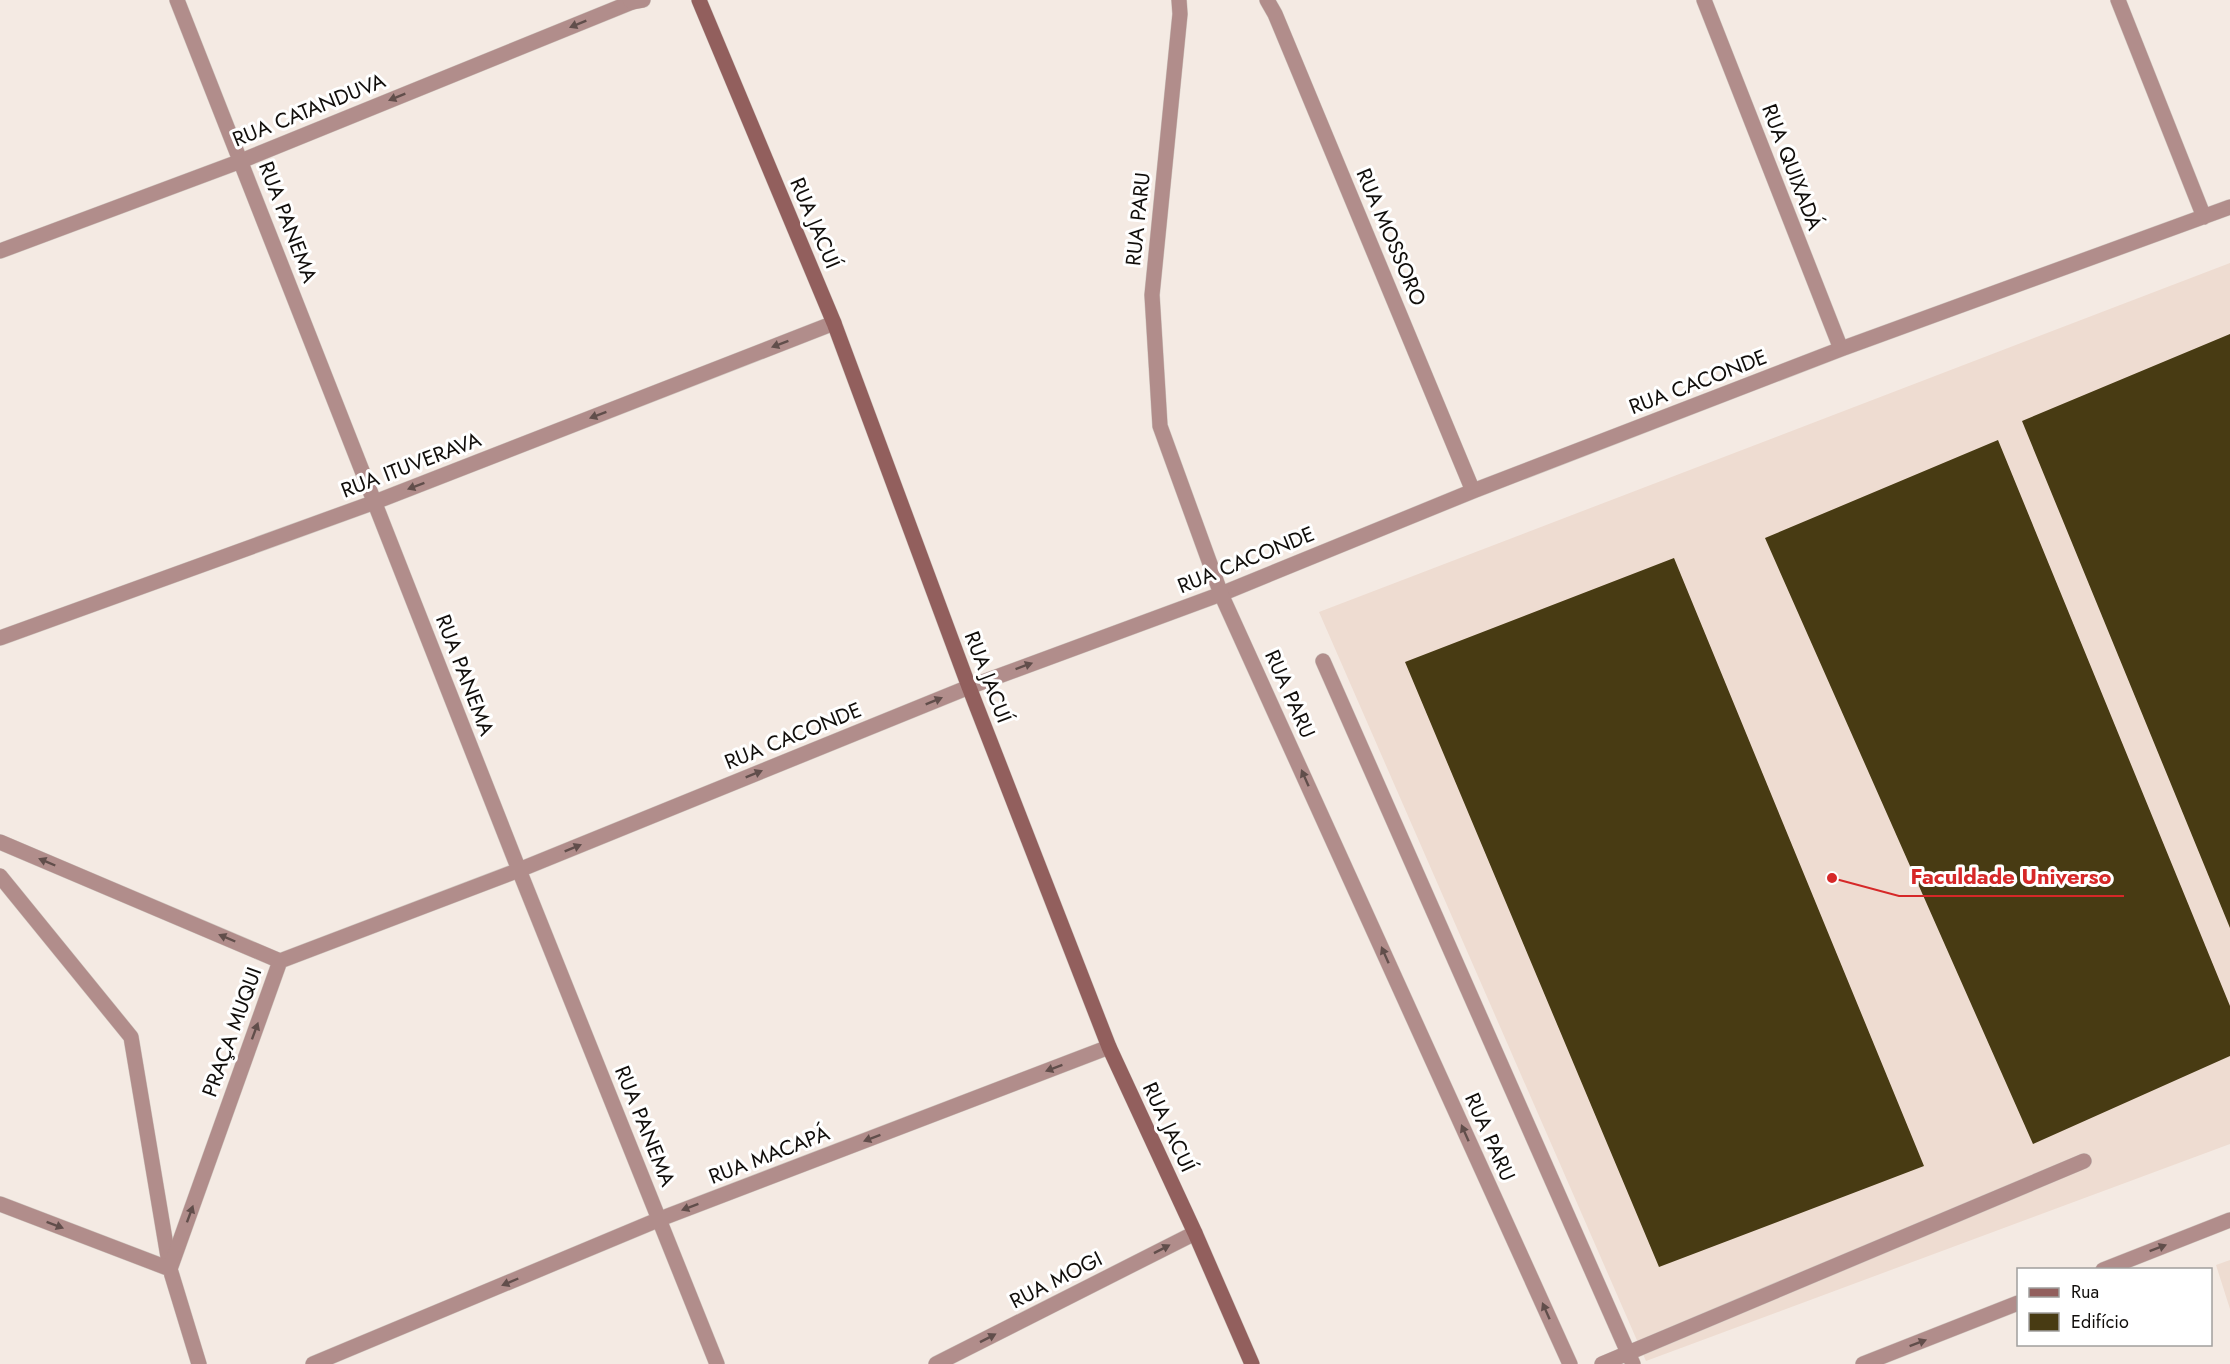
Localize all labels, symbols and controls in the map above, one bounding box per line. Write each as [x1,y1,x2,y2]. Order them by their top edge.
one-way arrow [569,20,587,29]
street label: RUA CATANDUVA [228,66,390,154]
one-way arrow [388,92,406,102]
street label: RUA QUIXADÁ [1754,100,1830,235]
street label: RUA PANEMA [251,157,325,287]
street label: RUA MOSSORO [1349,164,1433,310]
street label: RUA PARU [1118,171,1158,267]
street label: RUA JACUÍ [782,173,848,274]
one-way arrow [770,340,788,350]
street label: RUA CACONDE [1625,342,1771,422]
one-way arrow [589,411,607,420]
street label: RUA ITUVERAVA [337,424,485,505]
one-way arrow [407,482,425,491]
street label: RUA CACONDE [1173,519,1319,601]
street label: RUA PANEMA [428,610,502,740]
street label: RUA JACUÍ [957,627,1020,728]
street label: RUA PARU [1257,645,1323,743]
one-way arrow [1015,661,1033,671]
street label: RUA CACONDE [720,695,866,777]
one-way arrow [925,696,943,705]
one-way arrow [745,769,763,779]
one-way arrow [1300,769,1309,786]
one-way arrow [564,843,582,852]
callout: Faculdade Universo [1899,856,2124,896]
one-way arrow [38,857,56,866]
text: Faculdade Universo [1910,860,2112,892]
one-way arrow [217,933,235,943]
one-way arrow [1380,946,1390,964]
street label: PRAÇA MUQUI [195,963,269,1101]
one-way arrow [251,1022,261,1040]
street label: RUA PANEMA [607,1061,683,1191]
one-way arrow [1045,1064,1063,1073]
street label: RUA JACUÍ [1135,1077,1203,1178]
street label: RUA PARU [1457,1088,1523,1186]
street label: RUA MACAPÁ [704,1118,834,1192]
one-way arrow [1460,1124,1470,1142]
one-way arrow [863,1133,881,1143]
one-way arrow [681,1203,699,1212]
one-way arrow [185,1205,195,1223]
one-way arrow [46,1220,64,1230]
one-way arrow [2149,1243,2167,1252]
street label: RUA MOGI [1005,1244,1107,1316]
one-way arrow [1154,1244,1171,1254]
legend [2017,1268,2212,1346]
one-way arrow [500,1277,518,1287]
text: Rua [2071,1279,2099,1305]
one-way arrow [1541,1301,1551,1319]
text: Edifício [2071,1309,2129,1335]
one-way arrow [979,1333,997,1343]
one-way arrow [1909,1337,1927,1347]

